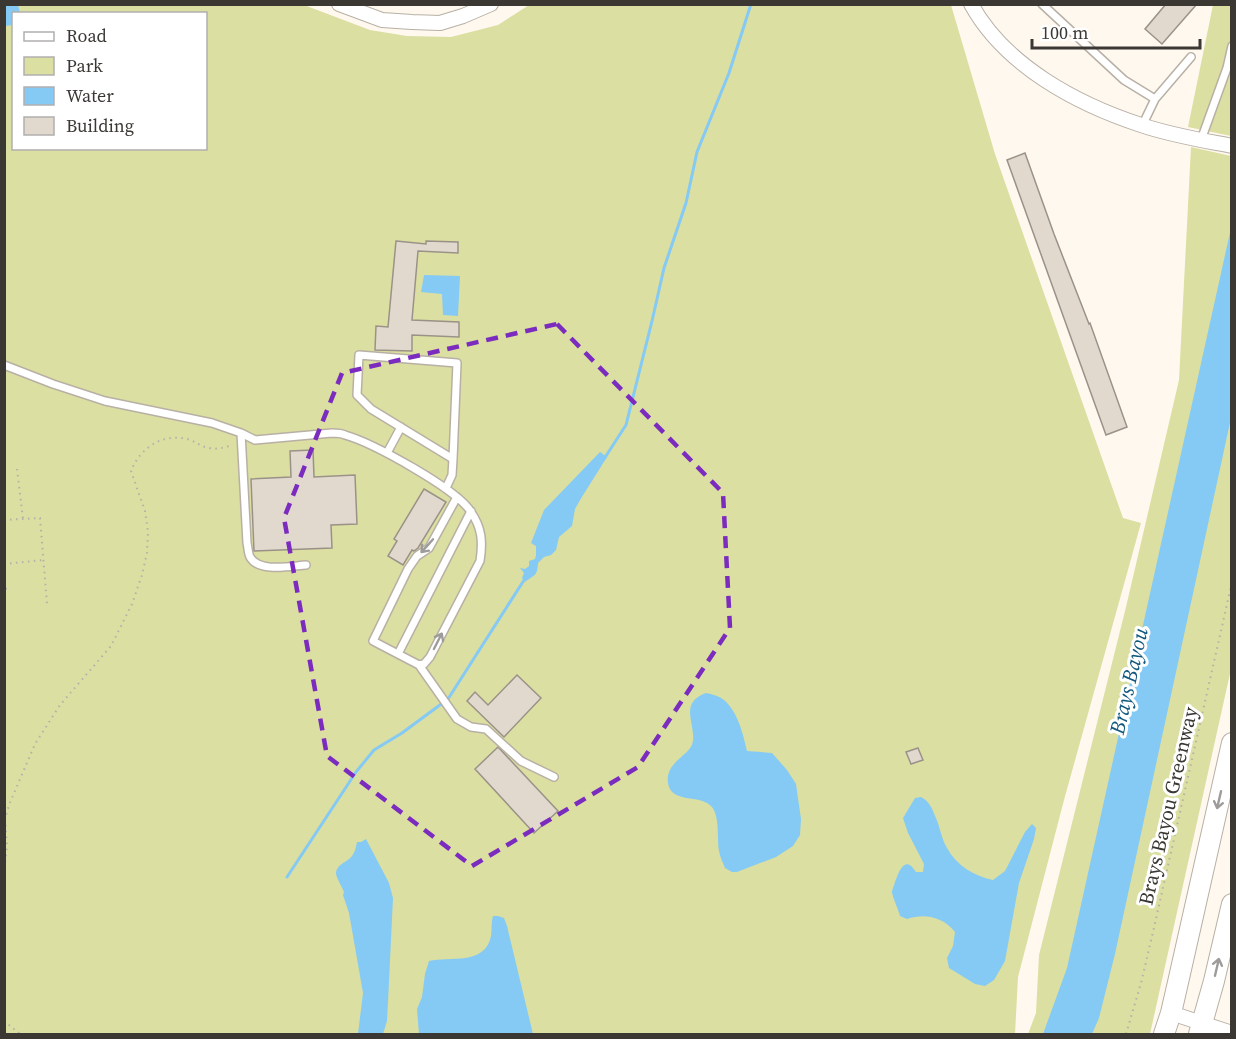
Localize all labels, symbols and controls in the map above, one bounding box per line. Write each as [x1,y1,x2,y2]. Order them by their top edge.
legend [12,12,207,150]
scale bar [1032,12,1200,50]
text: 100 m [1041,20,1088,45]
text: Road [66,23,107,48]
text: Park [66,53,103,78]
text: Water [66,83,114,108]
text: Building [66,113,134,138]
one-way arrow [420,539,434,554]
water label: Brays Bayou [1102,625,1155,738]
one-way arrow [433,632,445,650]
street label: Brays Bayou Greenway [1132,703,1205,908]
one-way arrow [1212,790,1224,809]
one-way arrow [1212,958,1224,977]

